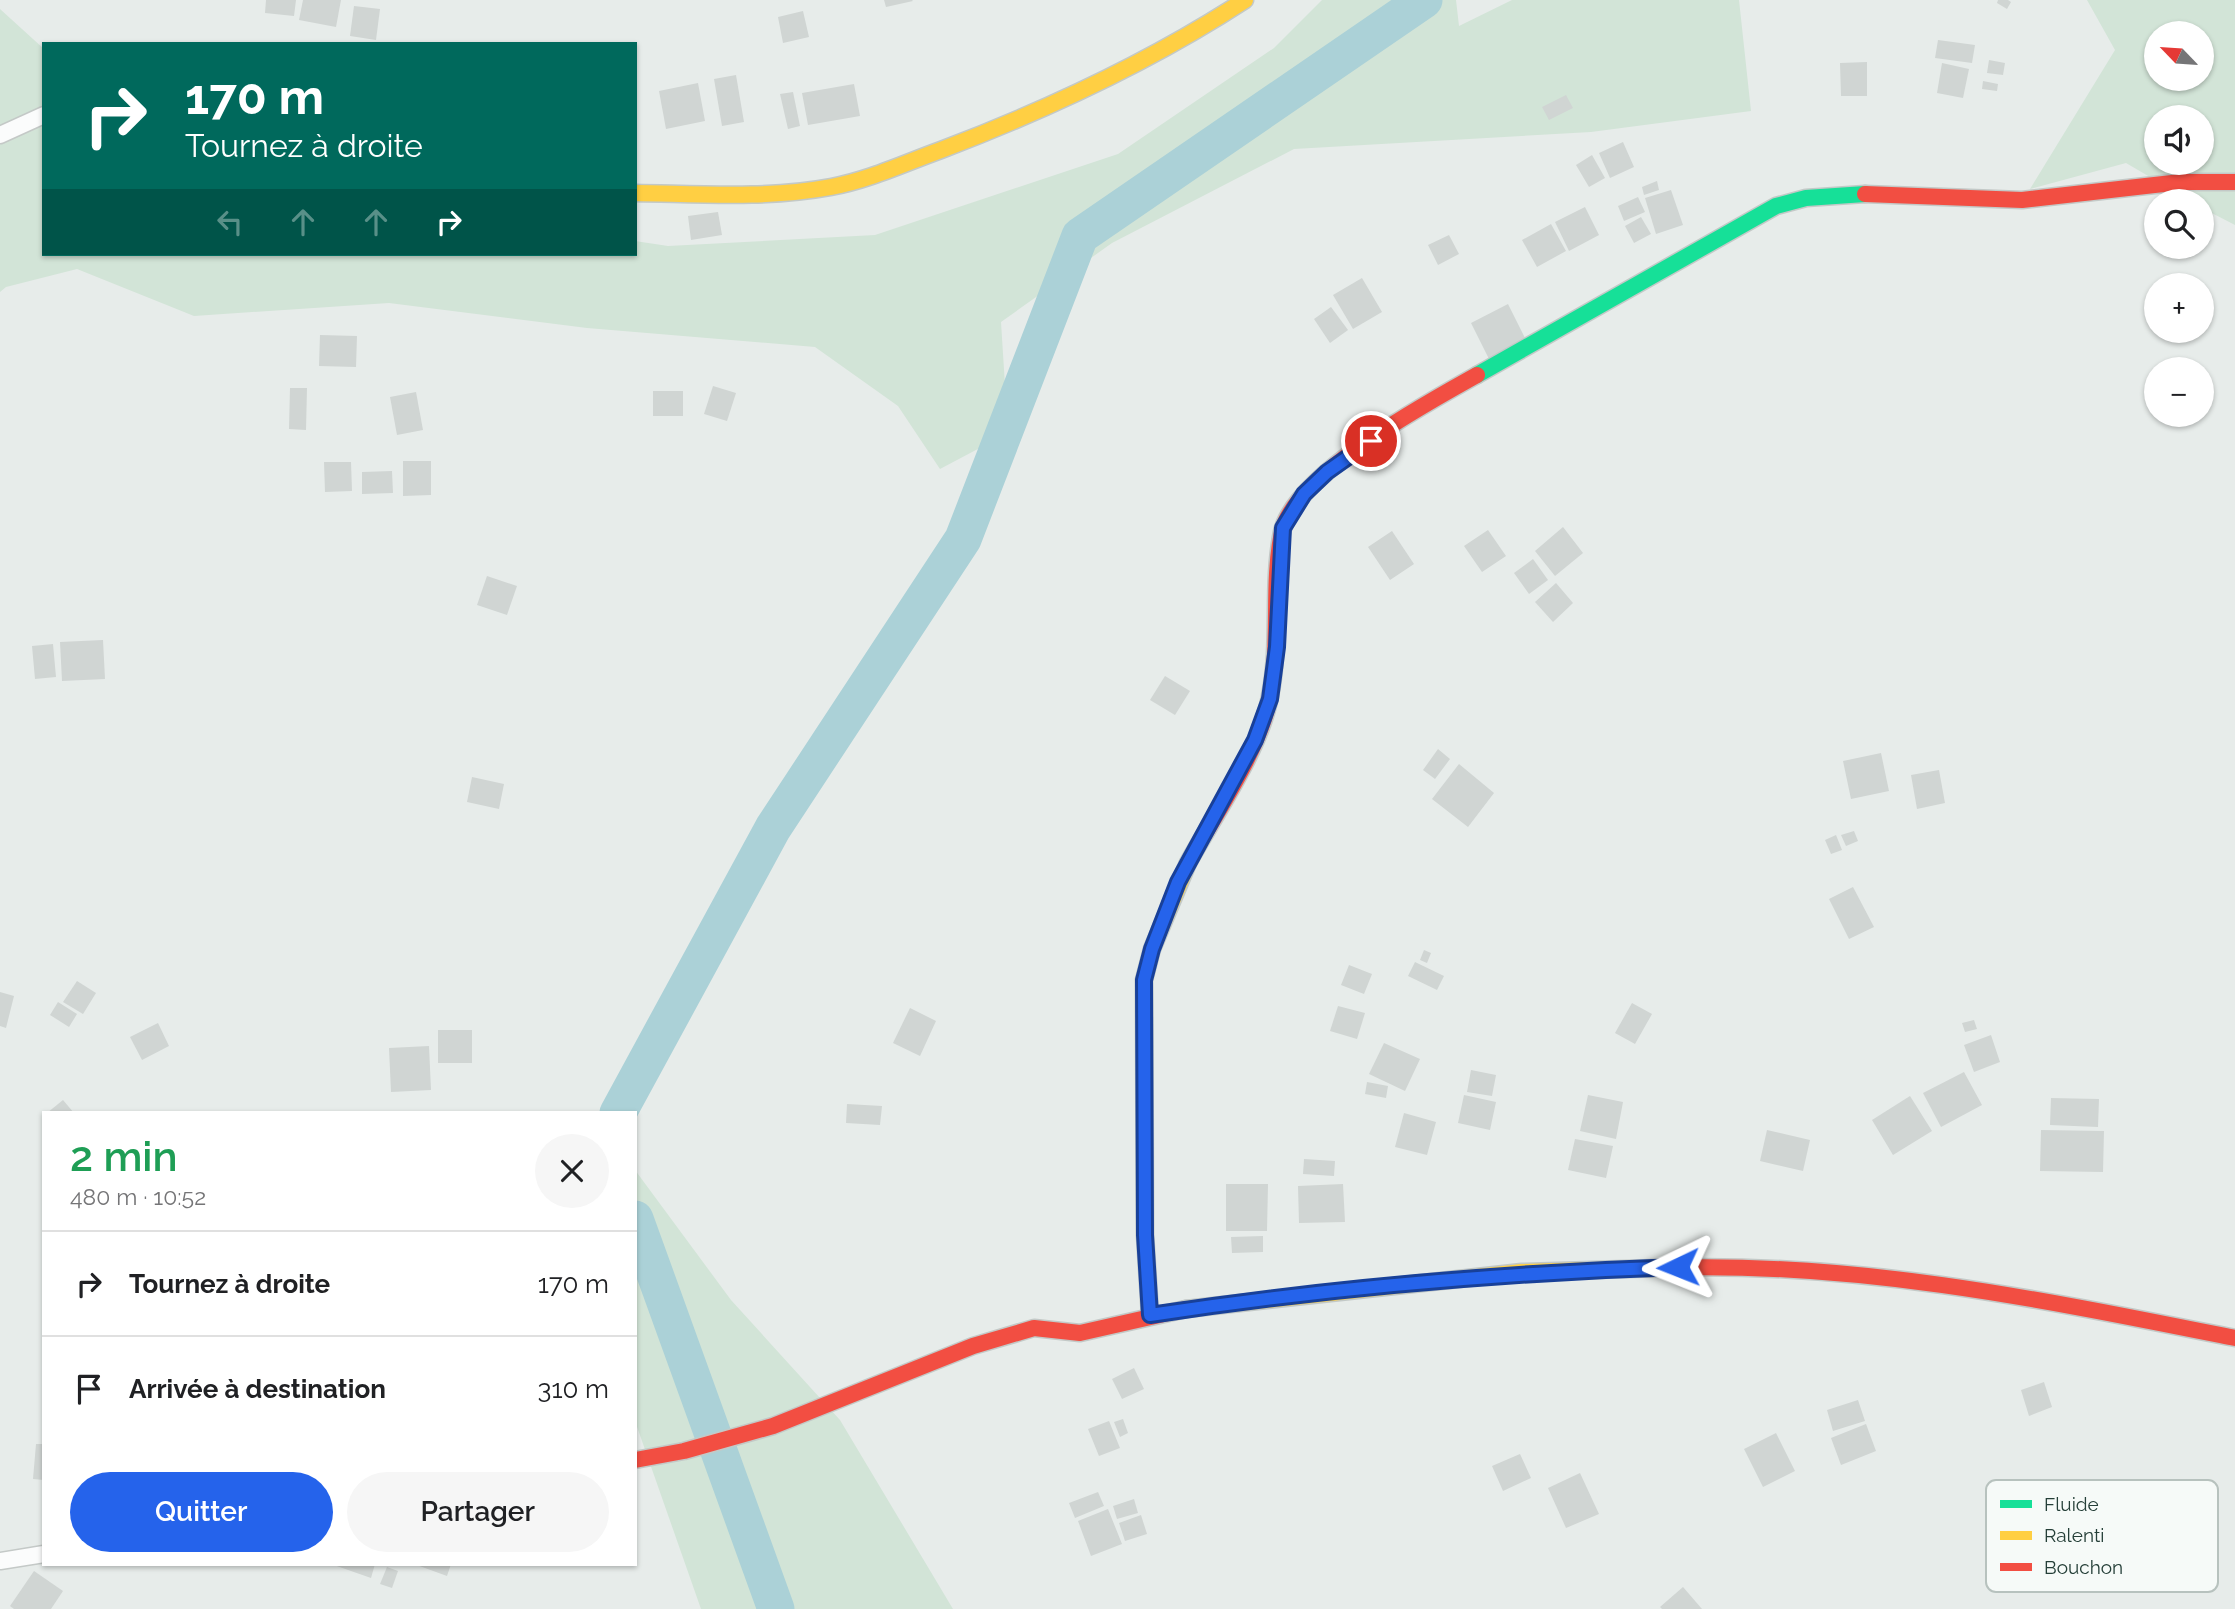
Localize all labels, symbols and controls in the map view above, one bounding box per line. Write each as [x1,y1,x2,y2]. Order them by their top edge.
north arrow [2144,21,2214,91]
map controls [2144,21,2214,427]
text: 170 m [185,68,324,125]
icon: right [70,70,161,161]
button: sound [2144,105,2214,175]
text: Tournez à droite [185,127,423,164]
button: search [2144,189,2214,259]
icon: left [211,203,249,241]
icon: ahead [284,203,322,241]
icon: ahead [357,203,395,241]
icon: right [430,203,468,241]
button: + [2144,273,2214,343]
button: − [2144,357,2214,427]
pin [1341,411,1401,471]
icon: arrive [1352,422,1390,460]
text: 2 min [70,1132,178,1181]
button: close [535,1134,609,1208]
text: 480 m · 10:52 [70,1183,206,1210]
position arrow [1641,1230,1715,1304]
icon: right [70,1265,108,1303]
text: Tournez à droite [129,1269,330,1299]
text: 170 m [538,1269,609,1299]
icon: arrive [70,1370,108,1408]
text: Arrivée à destination [129,1374,386,1404]
text: 310 m [538,1374,609,1404]
button: Quitter [70,1472,333,1552]
button: Partager [347,1472,609,1552]
legend [1986,1480,2218,1592]
text: Fluide [2044,1493,2099,1515]
text: Ralenti [2044,1524,2104,1546]
text: Bouchon [2044,1556,2123,1578]

